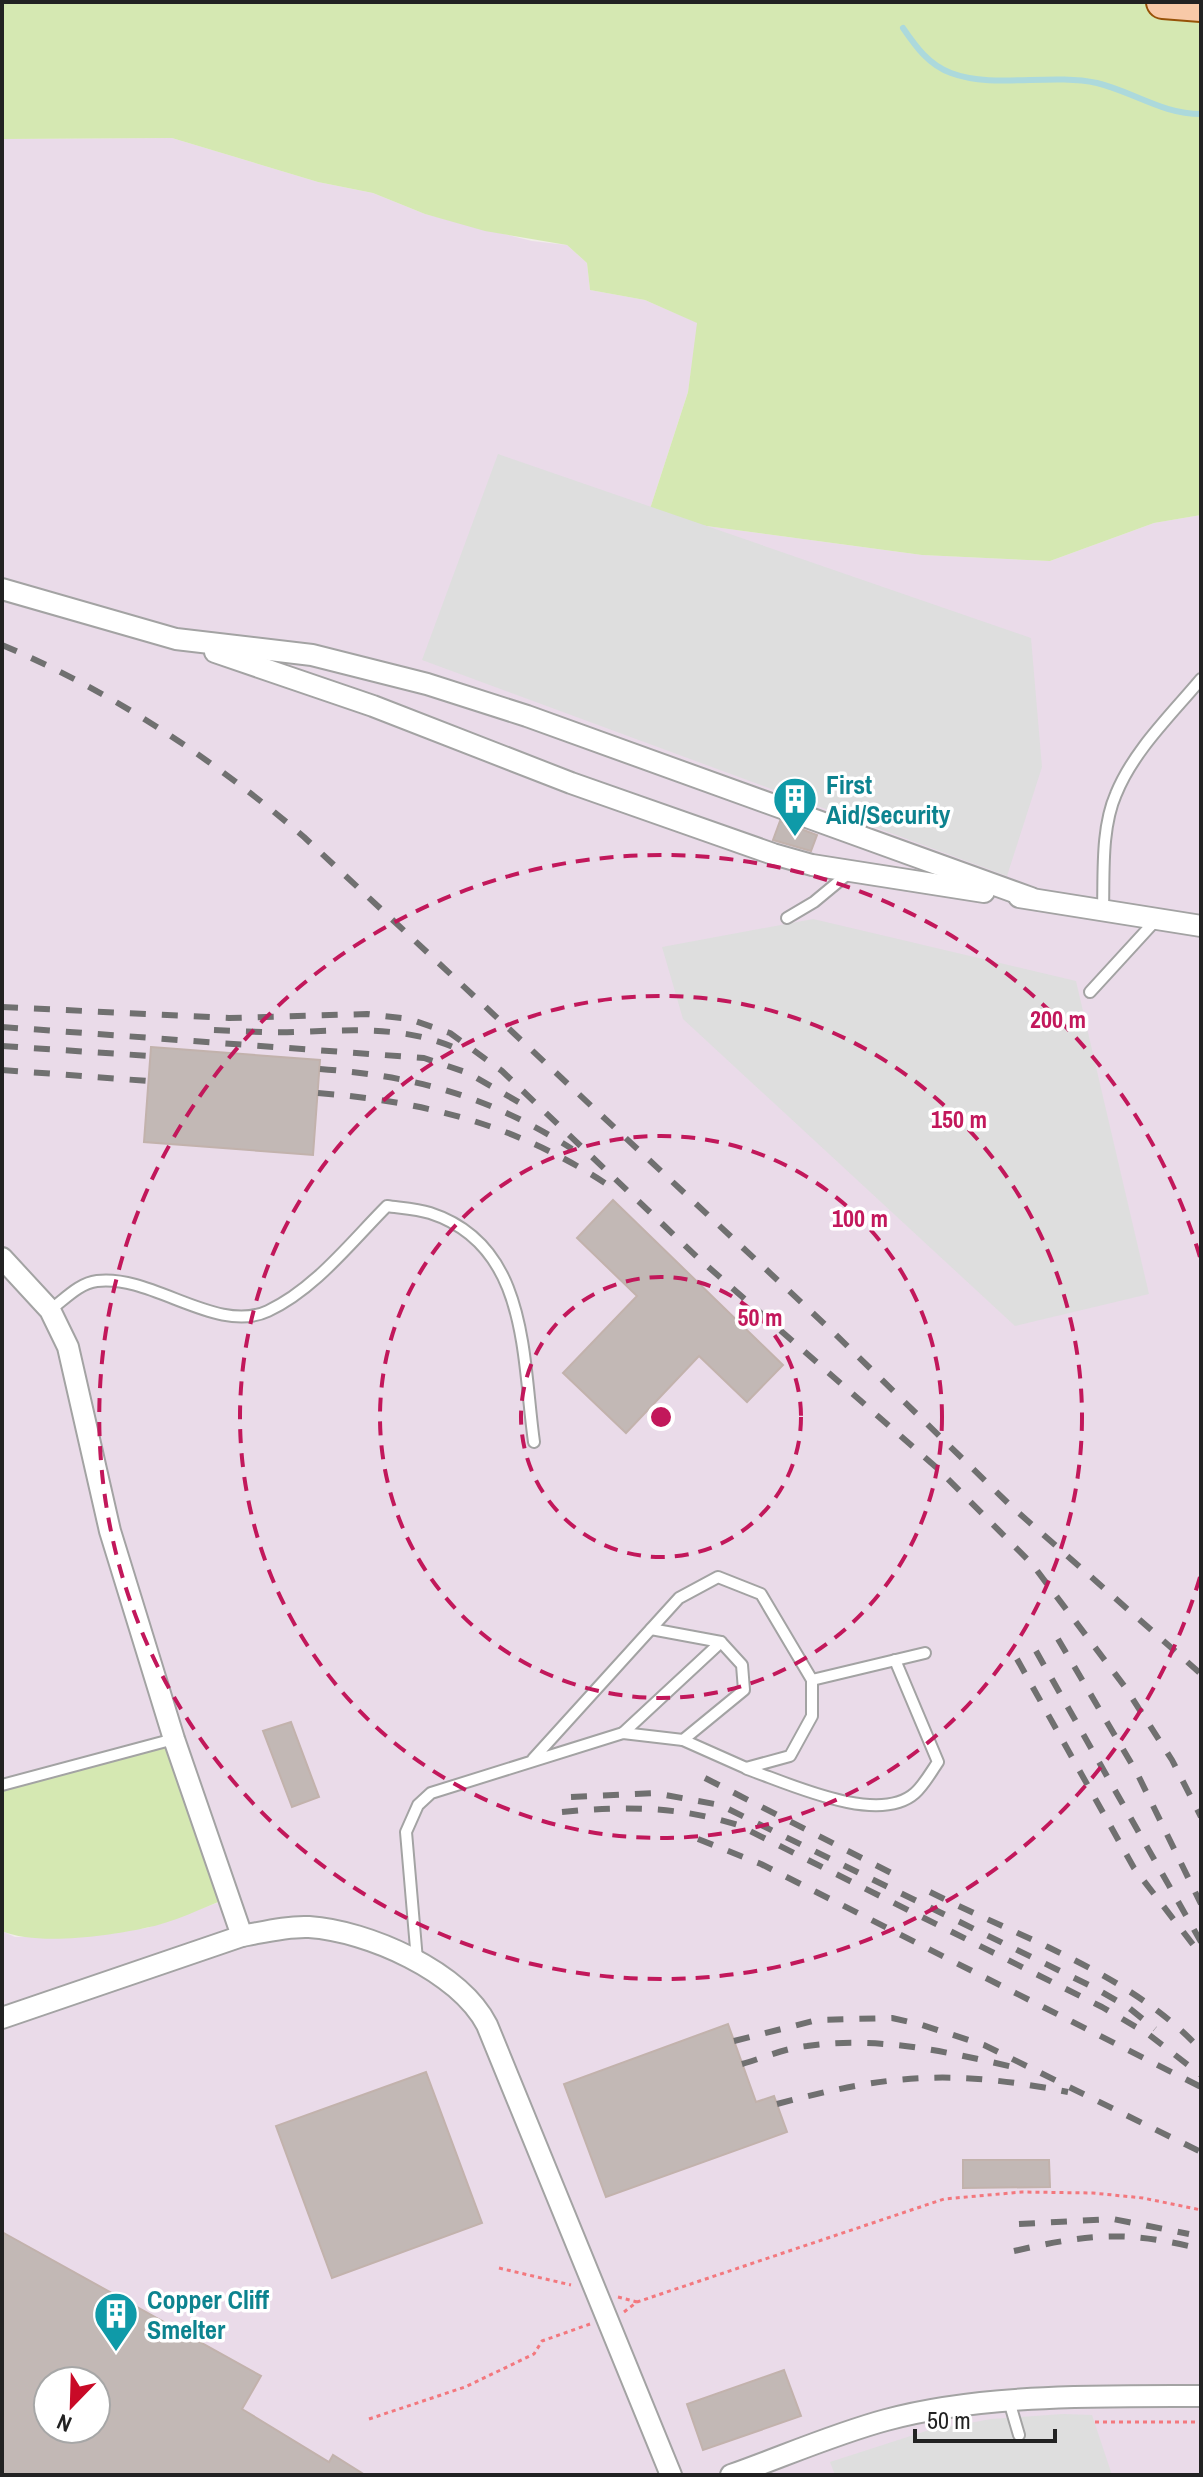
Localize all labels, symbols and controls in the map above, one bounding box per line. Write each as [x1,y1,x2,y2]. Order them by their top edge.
place label: First Aid/Security [826,767,951,832]
building icon: First Aid/Security [771,775,819,838]
text: 200 m [1030,1003,1086,1035]
text: 150 m [931,1103,987,1135]
text: 100 m [832,1202,888,1234]
text: 50 m [738,1301,782,1333]
centre of rings [647,1403,675,1431]
place label: Copper Cliff Smelter [147,2282,270,2347]
building icon: Copper Cliff Smelter [92,2290,140,2353]
north arrow [32,2365,112,2445]
scale bar [915,2393,1055,2443]
text: 50 m [927,2404,971,2436]
text: N [52,2407,76,2440]

